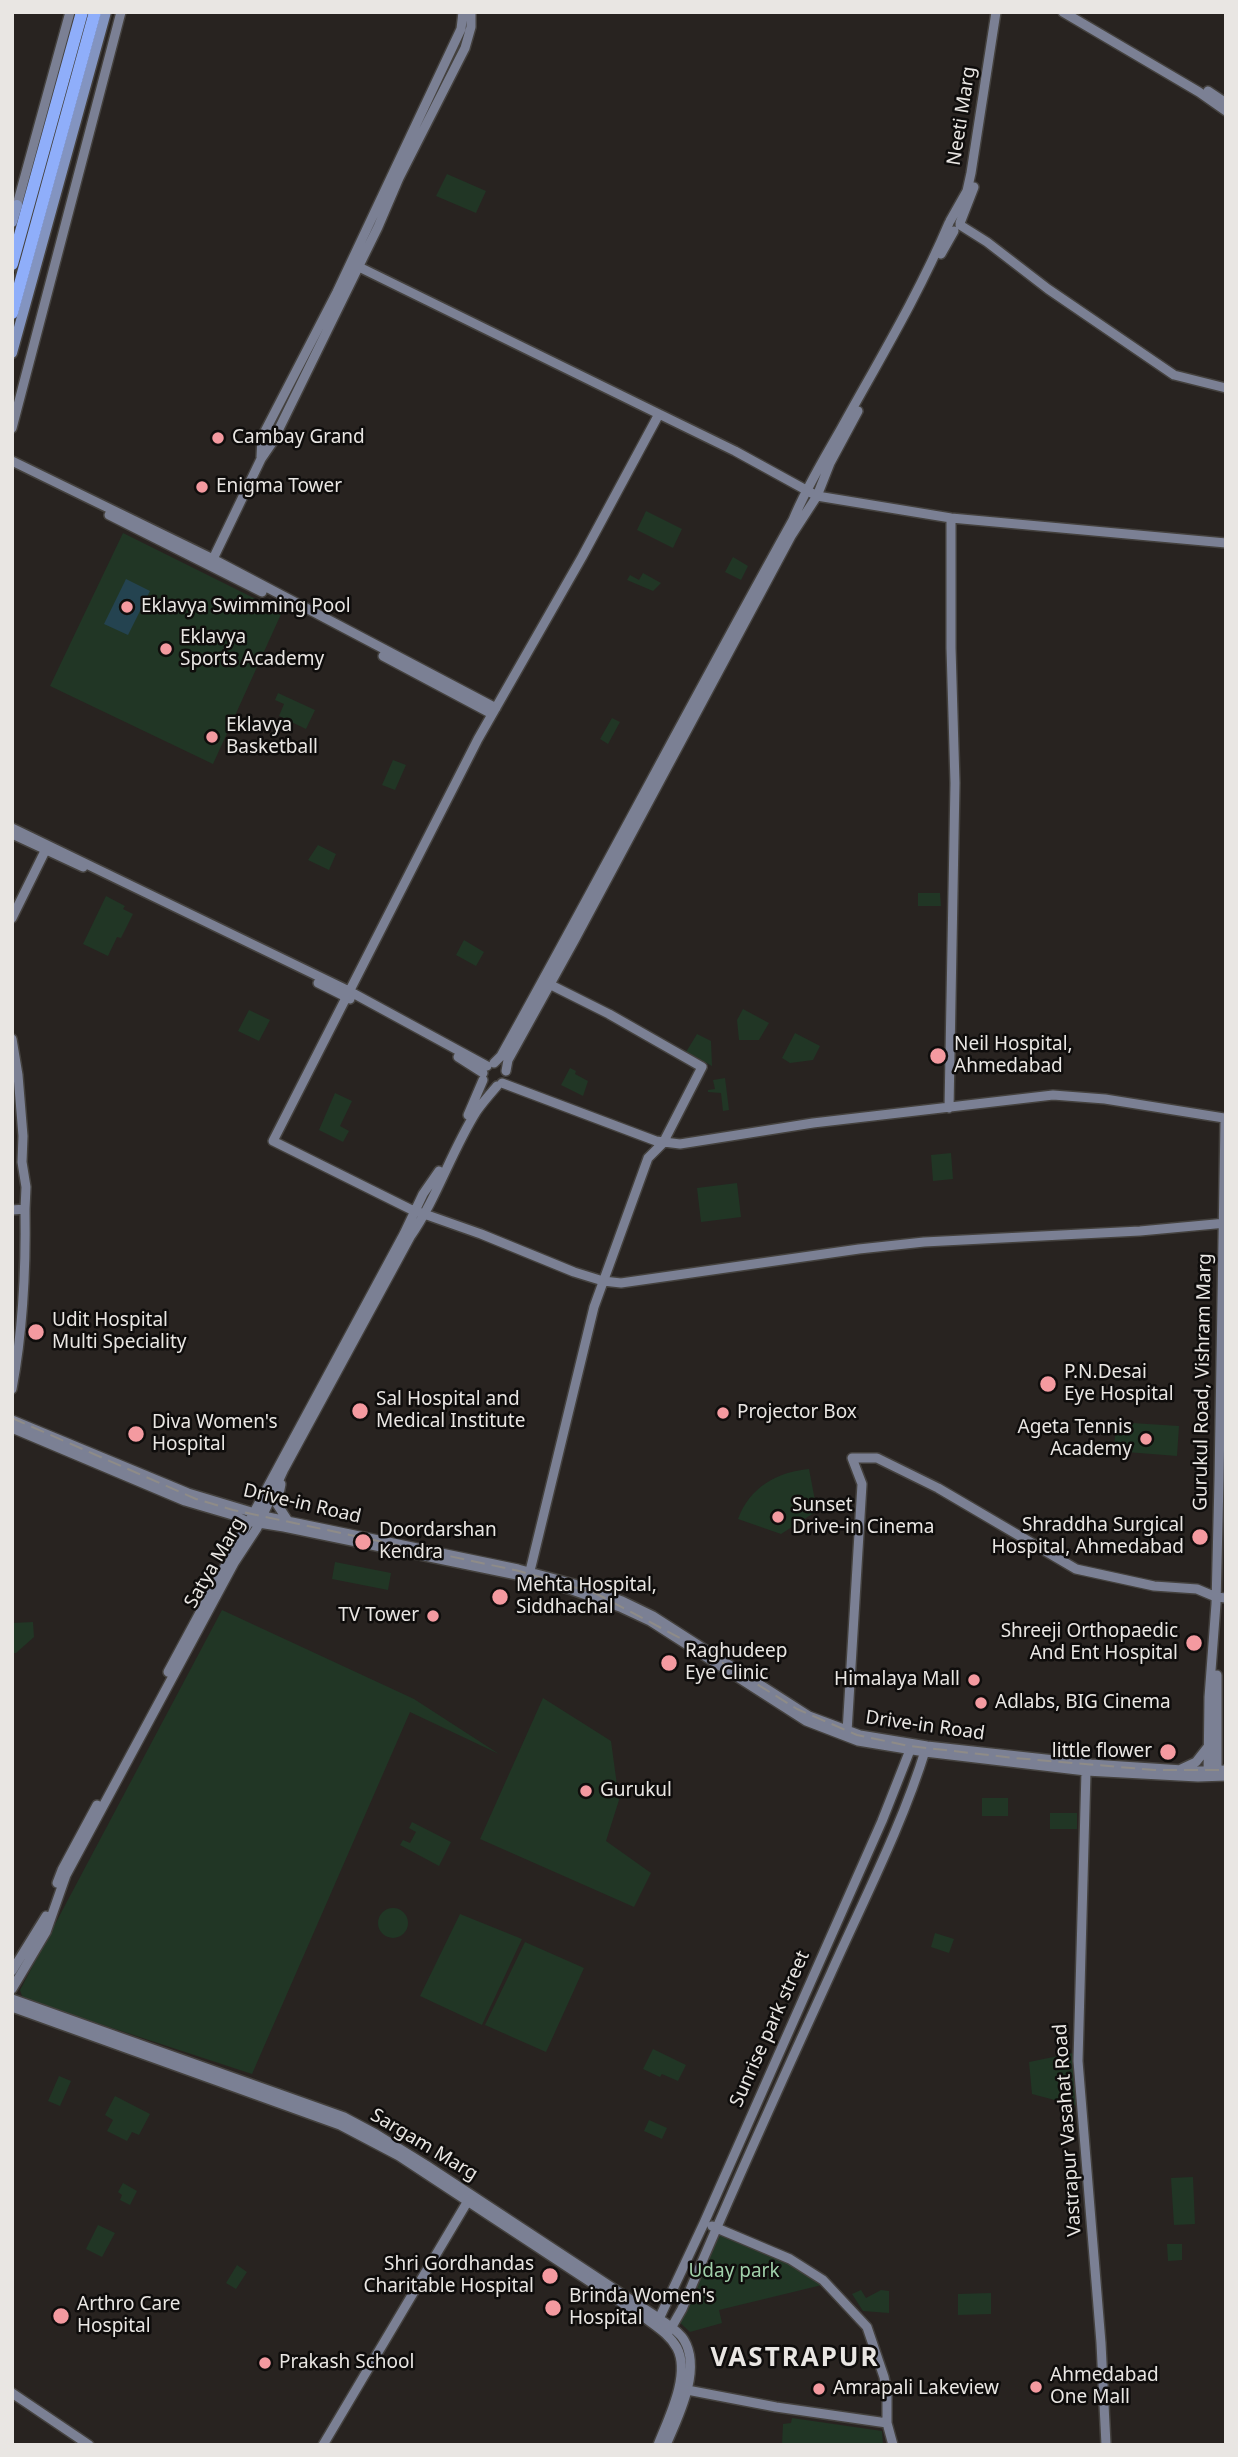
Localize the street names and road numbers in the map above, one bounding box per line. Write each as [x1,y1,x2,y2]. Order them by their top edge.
street label: Neeti Marg [943,65,981,167]
street label: Gurukul Road, Vishram Marg [1189,1253,1217,1511]
street label: Drive-in Road [241,1479,363,1529]
street label: Satya Marg [180,1514,250,1612]
street label: Drive-in Road [864,1706,986,1746]
street label: Sunrise park street [725,1947,815,2111]
street label: Vastrapur Vasahat Road [1049,2023,1087,2237]
street label: Sargam Marg [366,2104,482,2186]

